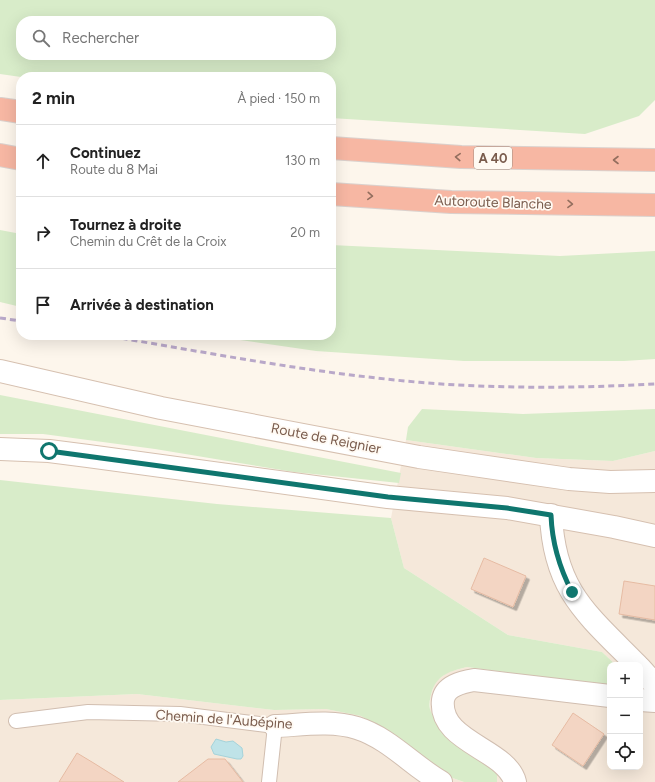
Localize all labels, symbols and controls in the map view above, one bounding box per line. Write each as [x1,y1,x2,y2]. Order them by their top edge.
search box [16,16,336,60]
icon: search [30,27,52,49]
text: Rechercher [62,29,139,47]
text: 2 min [32,88,75,108]
text: À pied · 150 m [237,91,320,106]
text: Continuez [70,144,141,162]
road number: A 40 [474,147,512,169]
icon: ahead [32,150,54,172]
one-way arrow [455,152,461,161]
text: 130 m [285,153,320,168]
one-way arrow [613,156,619,164]
text: Route du 8 Mai [70,162,158,177]
one-way arrow [367,192,373,201]
street label: Autoroute Blanche [434,192,552,213]
one-way arrow [567,200,573,208]
text: Tournez à droite [70,216,181,234]
icon: right [32,222,54,244]
text: 20 m [290,225,320,240]
text: Chemin du Crêt de la Croix [70,234,226,249]
icon: arrive [32,294,54,316]
text: Arrivée à destination [70,296,214,314]
street label: Route de Reignier [269,419,383,458]
route start [40,442,58,460]
route end [563,583,581,601]
map controls [607,662,643,770]
button: + [607,662,643,698]
button: − [607,698,643,734]
street label: Chemin de l'Aubépine [155,706,293,733]
button: locate [607,734,643,770]

